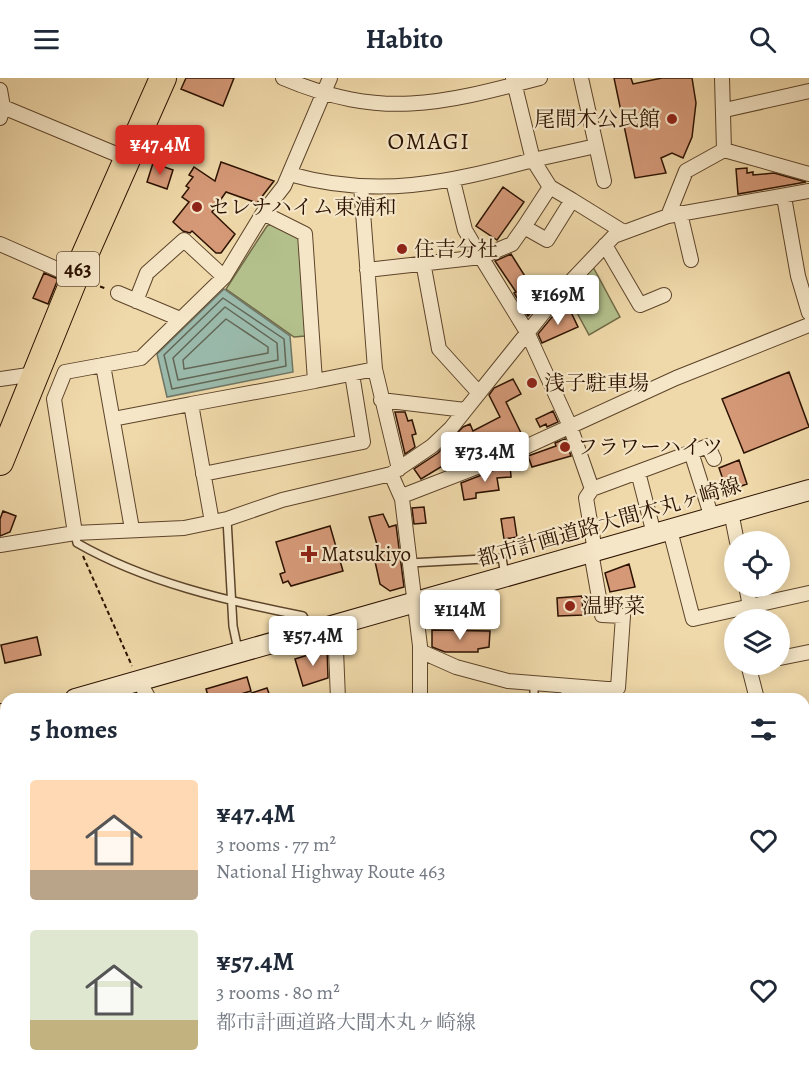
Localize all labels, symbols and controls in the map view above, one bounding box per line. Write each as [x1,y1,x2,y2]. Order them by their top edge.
text: Habito [366,21,443,57]
icon: menu [30,23,63,56]
icon: search [746,23,779,56]
place label: 尾間木公民館 [534,105,660,133]
marker: 尾間木公民館 [665,112,679,126]
pin: ¥47.4M [111,125,209,176]
district label: OMAGI [388,125,470,157]
text: ¥47.4M [129,131,191,158]
place label: セレナハイム東浦和 [209,193,397,221]
marker: セレナハイム東浦和 [190,200,204,214]
place label: 住吉分社 [414,235,498,263]
marker: 住吉分社 [395,242,409,256]
road number: 463 [57,252,99,286]
pin: ¥169M [516,275,600,326]
text: ¥169M [531,281,585,308]
place label: 浅子駐車場 [544,369,649,397]
marker: 浅子駐車場 [525,376,539,390]
pin: ¥73.4M [436,432,534,483]
place label: フラワーハイツ [577,433,723,461]
text: ¥73.4M [455,438,515,465]
marker: フラワーハイツ [558,440,572,454]
street label: 都市計画道路大間木丸ヶ崎線 [474,471,744,573]
map controls [724,531,790,675]
button: locate [724,531,790,597]
place label: Matsukiyo [321,540,411,568]
marker: Matsukiyo [302,547,316,561]
pin: ¥114M [418,590,502,641]
place label: 温野菜 [582,592,645,620]
text: ¥114M [434,596,486,623]
marker: 温野菜 [563,599,577,613]
button: layers [724,609,790,675]
pin: ¥57.4M [264,616,362,667]
text: ¥57.4M [283,622,343,649]
text: 5 homes [30,712,118,747]
icon: filters [747,713,780,746]
text: ¥47.4M [216,796,295,831]
icon: home [78,804,150,876]
icon: heart [747,824,780,857]
text: 3 rooms · 77 m² [216,831,336,858]
text: National Highway Route 463 [216,858,446,885]
text: ¥57.4M [216,944,294,979]
icon: home [78,954,150,1026]
icon: heart [747,974,780,1007]
text: 3 rooms · 80 m² [216,979,340,1006]
text: 都市計画道路大間木丸ヶ崎線 [216,1009,476,1036]

